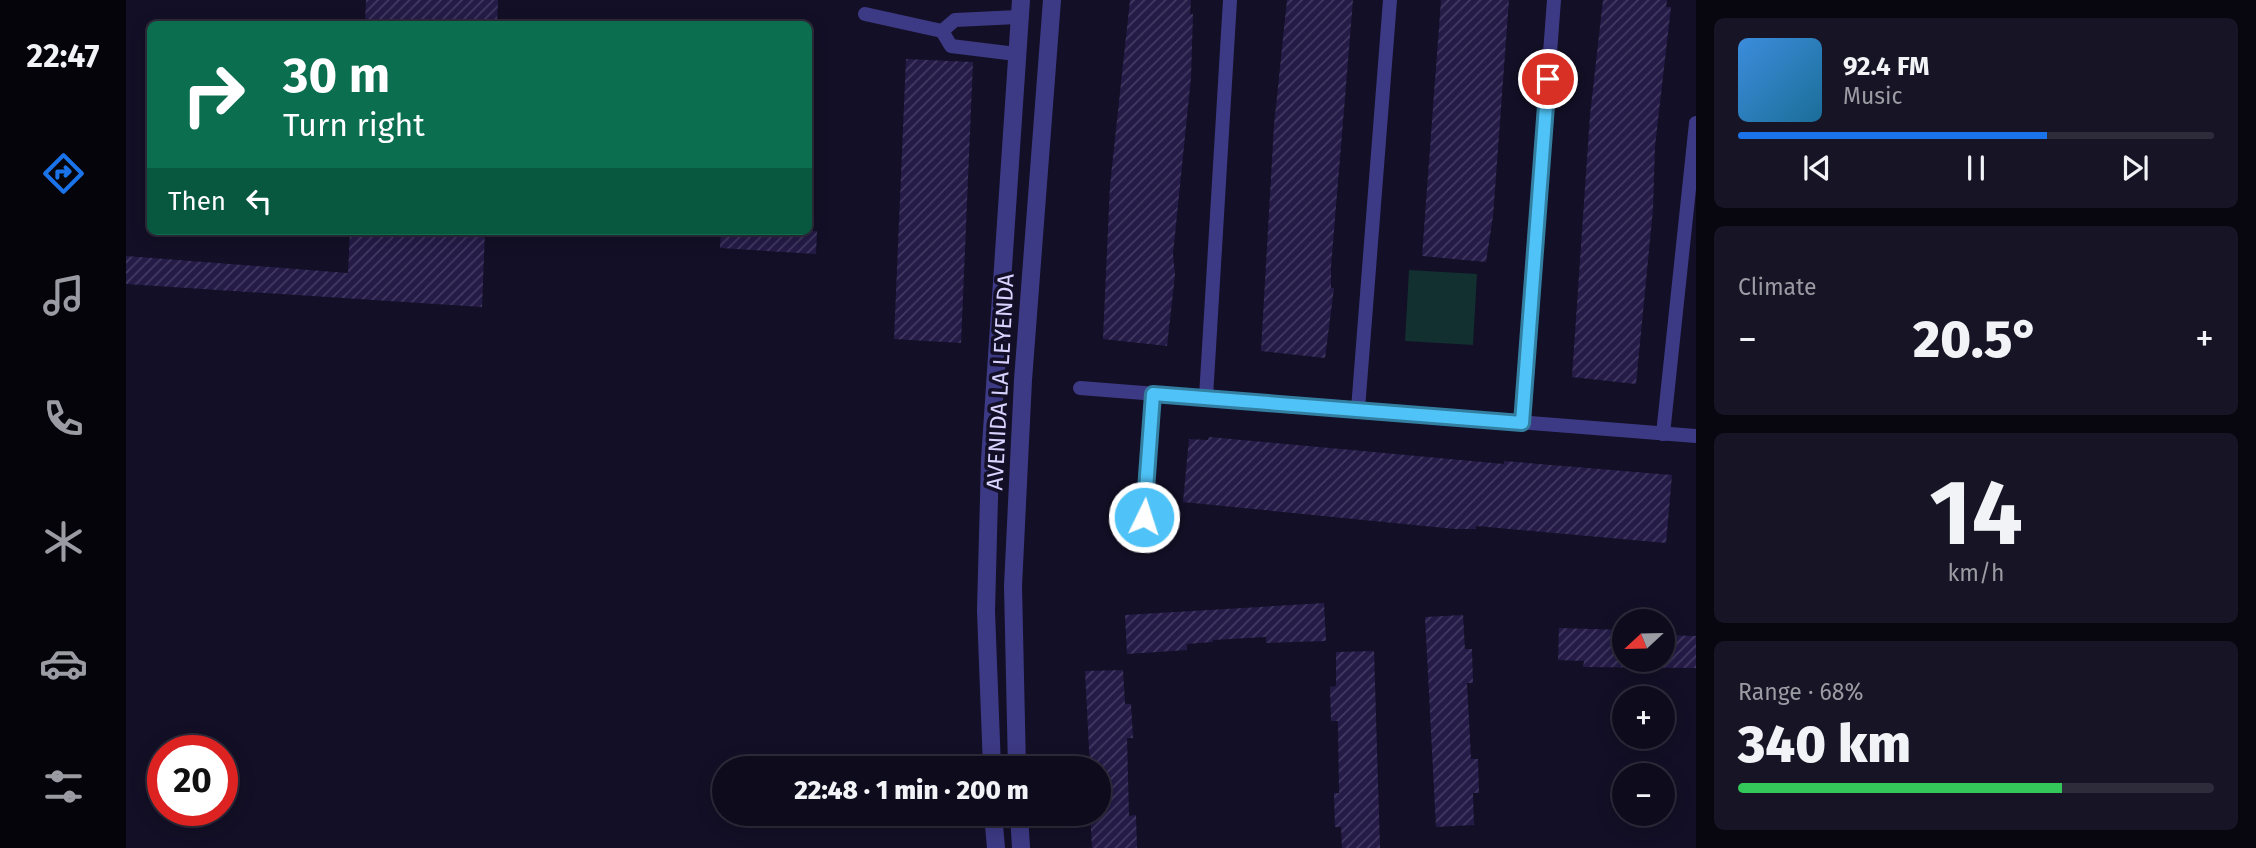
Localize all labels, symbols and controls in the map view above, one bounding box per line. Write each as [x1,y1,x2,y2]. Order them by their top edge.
text: 22:47 [27,37,99,75]
text: 30 m [283,46,390,105]
icon: right [168,49,259,140]
pin [1518,49,1578,109]
text: 92.4 FM [1843,51,1929,82]
icon: arrive [1529,60,1567,98]
text: Music [1843,82,1903,110]
text: Turn right [283,106,425,144]
icon: directions [39,149,88,198]
icon: previous [1798,149,1836,187]
icon: pause [1957,149,1995,187]
icon: next [2116,149,2154,187]
icon: left [240,182,278,220]
text: Then [168,186,226,217]
icon: music [39,271,88,320]
street label: AVENIDA LA LEYENDA [980,272,1020,491]
text: Climate [1738,273,1817,301]
text: 20.5° [1913,308,2039,371]
text: − [1738,316,1757,362]
text: + [2195,316,2214,362]
icon: phone [39,394,88,443]
text: 14 [1929,459,2023,568]
position arrow [1107,480,1181,554]
icon: climate [39,517,88,566]
text: km/h [1948,559,2004,587]
north arrow [1612,609,1675,672]
map controls [1612,609,1675,826]
icon: car [39,639,88,688]
text: Range · 68% [1738,678,1863,706]
button: + [1612,686,1675,749]
text: 340 km [1738,713,1911,776]
speed limit sign: 20 [147,735,238,826]
icon: filters [39,762,88,811]
button: − [1612,763,1675,826]
text: 22:48 · 1 min · 200 m [794,775,1029,806]

